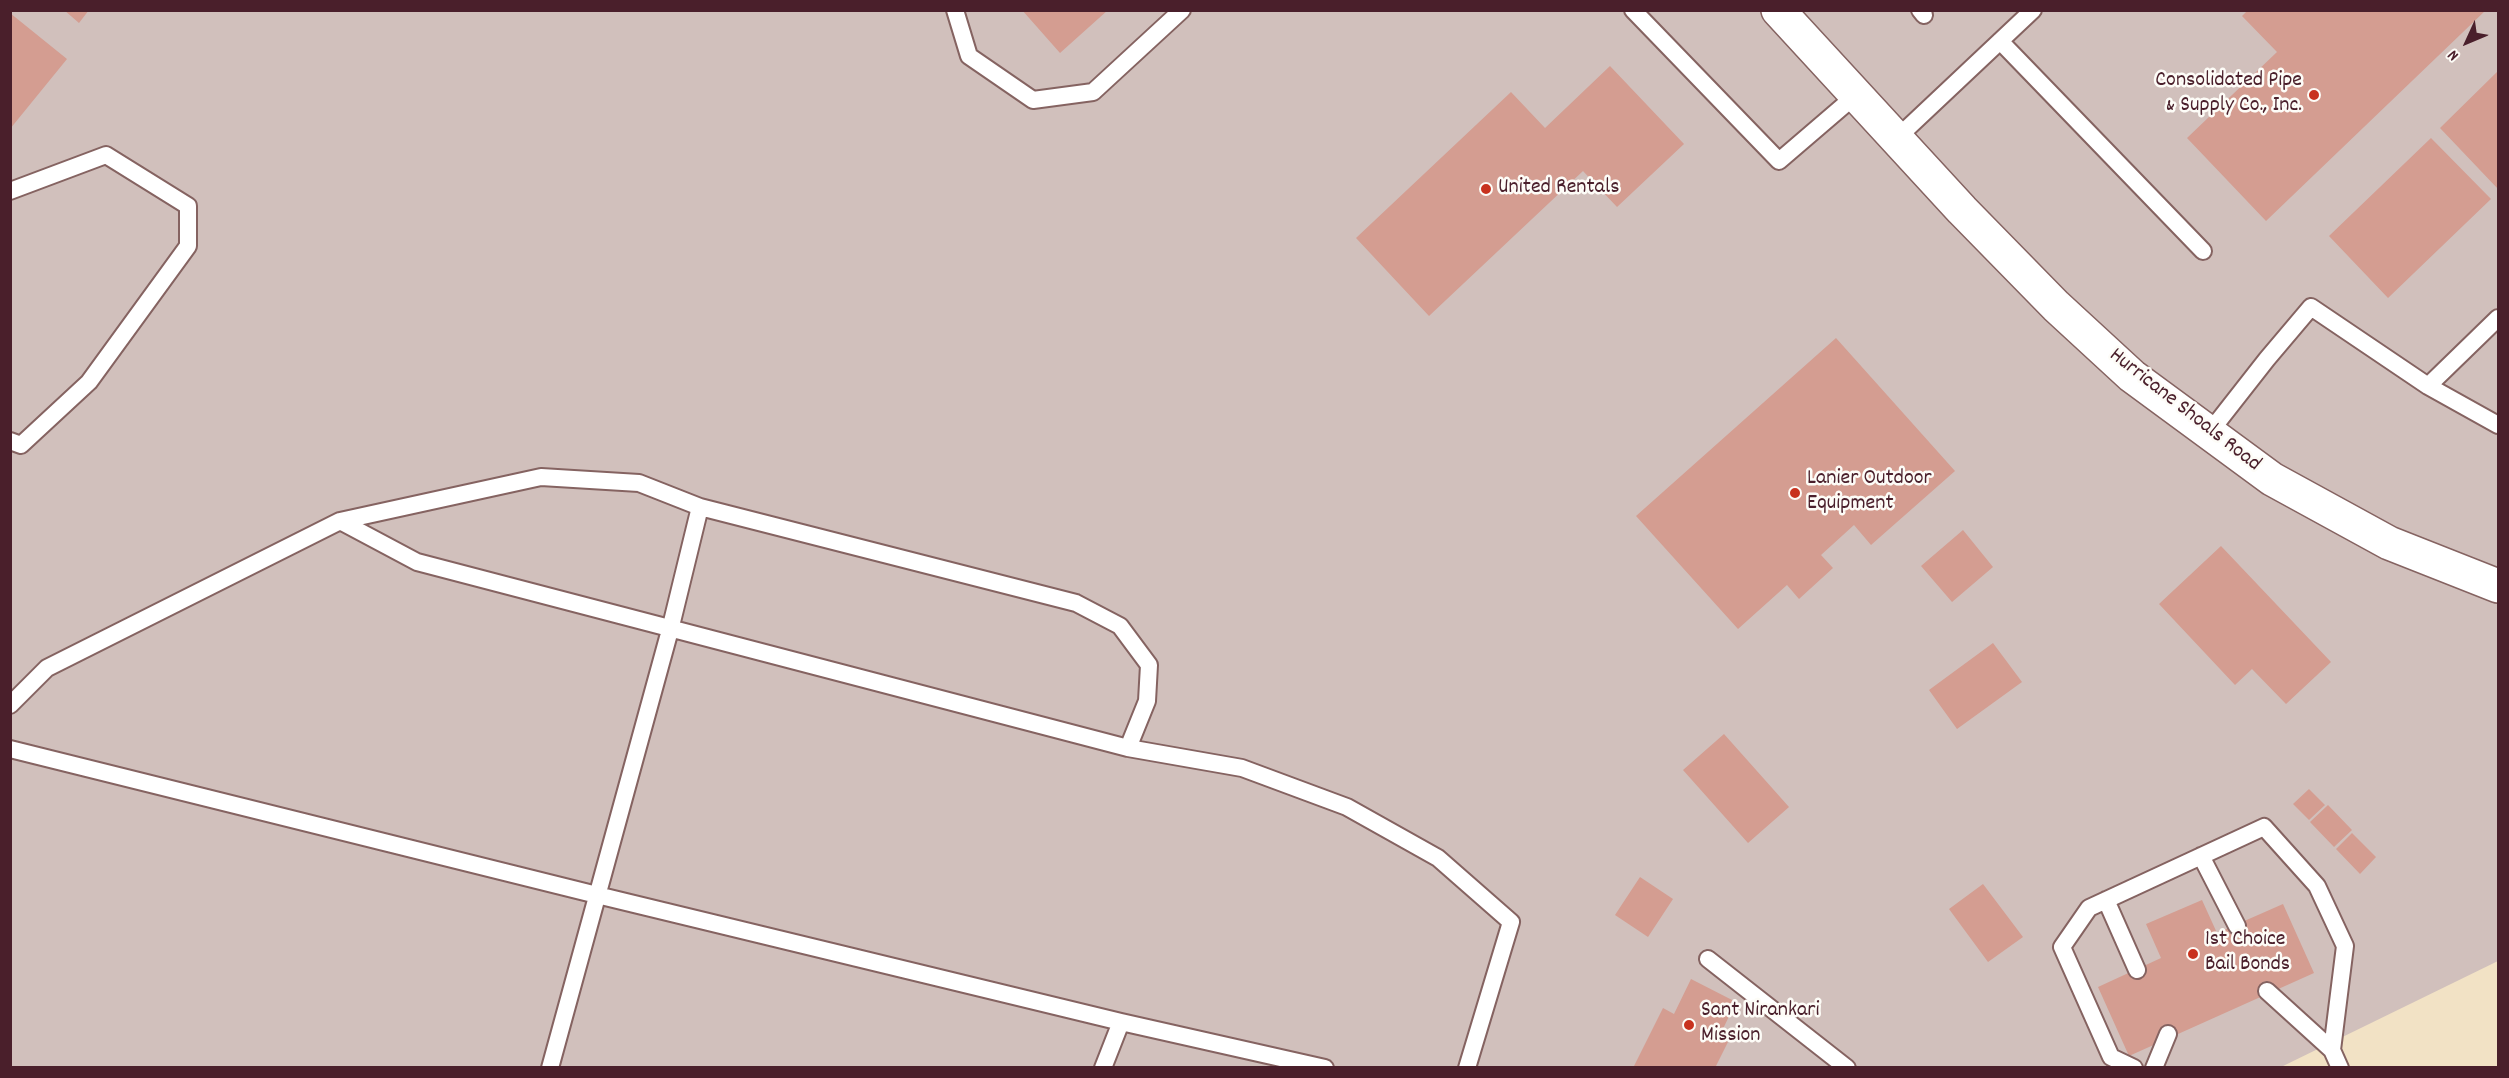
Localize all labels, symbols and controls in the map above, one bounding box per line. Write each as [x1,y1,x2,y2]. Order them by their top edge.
north arrow [2437,12,2497,72]
text: N [2443,44,2465,66]
place label: Consolidated Pipe & Supply Co., Inc. [2155,69,2302,120]
marker: Consolidated Pipe & Supply Co., Inc. [2307,88,2321,102]
place label: United Rentals [1498,176,1619,202]
marker: United Rentals [1479,182,1493,196]
street label: Hurricane Shoals Road [2103,343,2265,479]
place label: Lanier Outdoor Equipment [1807,467,1932,518]
marker: Lanier Outdoor Equipment [1788,486,1802,500]
place label: 1st Choice Bail Bonds [2205,928,2290,980]
marker: 1st Choice Bail Bonds [2186,947,2200,961]
place label: Sant Nirankari Mission [1701,999,1819,1050]
marker: Sant Nirankari Mission [1682,1018,1696,1032]

